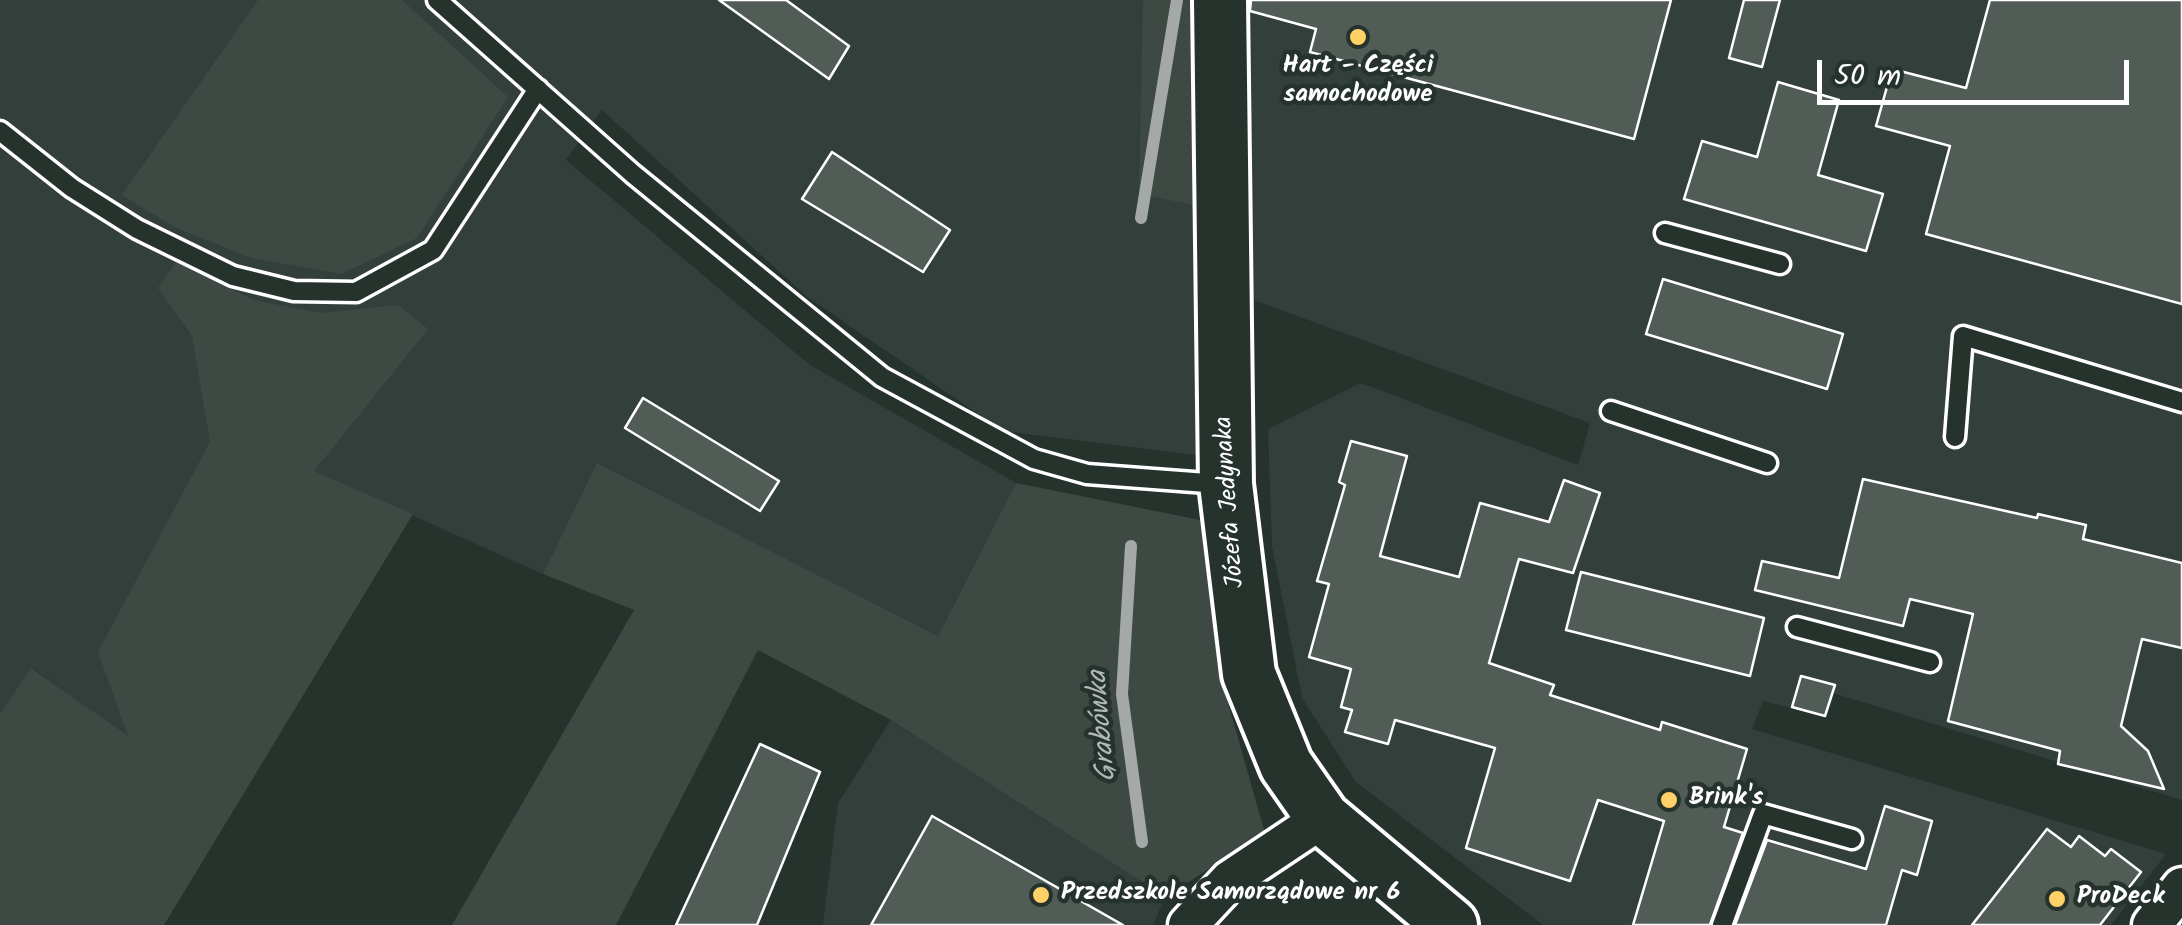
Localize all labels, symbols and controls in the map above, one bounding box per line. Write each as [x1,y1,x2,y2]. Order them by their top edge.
marker: Hart - Części samochodowe [1347,26,1369,48]
scale bar [1822,40,2134,102]
place label: Hart - Części samochodowe [1282,53,1434,112]
text: 50 m [1834,53,1901,101]
street label: Józefa Jedynaka [1211,415,1253,589]
water label: Grabówka [1083,669,1127,783]
place label: Brink's [1689,785,1763,815]
marker: Brink's [1658,789,1680,811]
place label: Przedszkole Samorządowe nr 6 [1061,880,1400,910]
marker: Przedszkole Samorządowe nr 6 [1030,884,1052,906]
place label: ProDeck [2077,884,2165,914]
marker: ProDeck [2046,888,2068,910]

